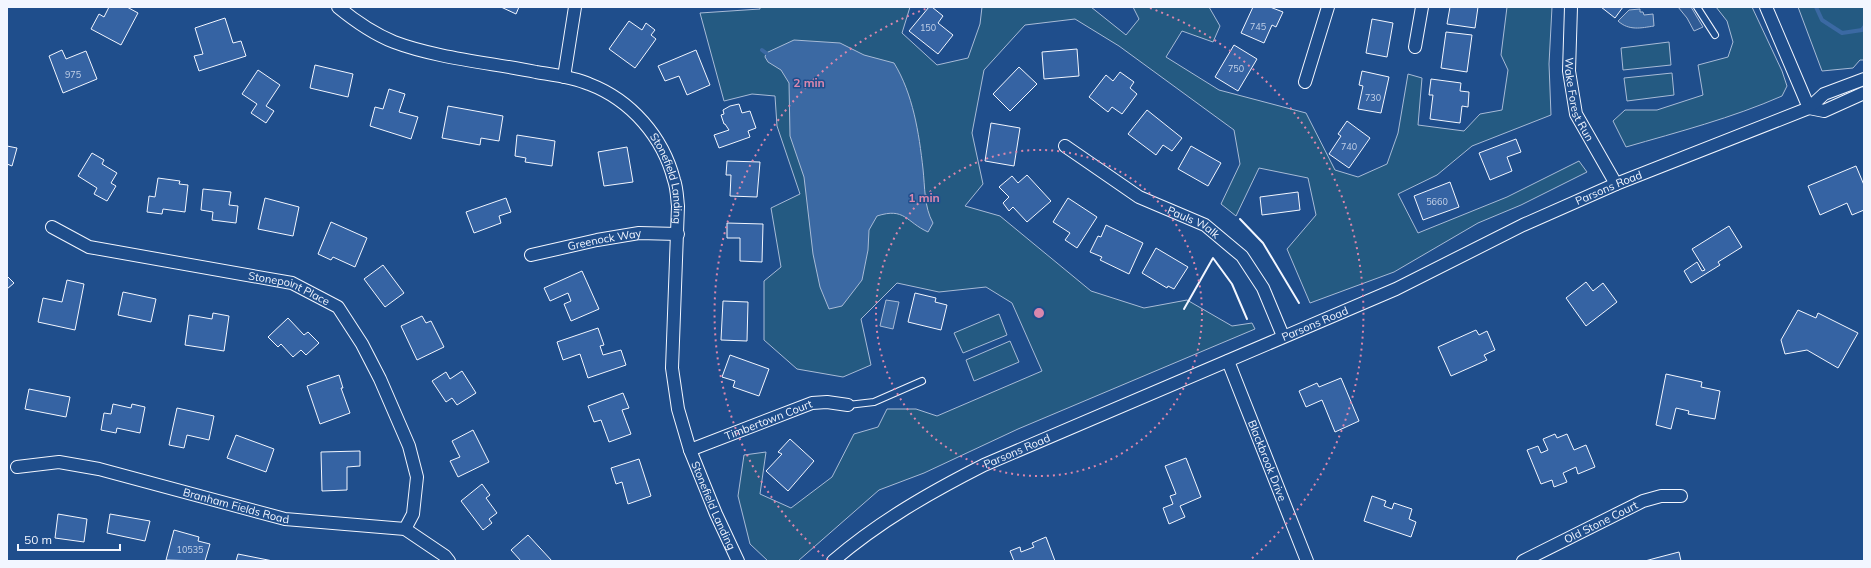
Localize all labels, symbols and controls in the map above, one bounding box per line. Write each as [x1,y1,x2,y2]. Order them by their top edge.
house number: 745 [1250,21,1267,32]
house number: 150 [920,22,936,33]
street label: Wake Forest Run [1562,57,1597,144]
house number: 750 [1228,63,1244,74]
house number: 975 [65,69,82,80]
text: 2 min [793,75,825,90]
house number: 730 [1365,92,1381,103]
street label: Stonefield Landing [647,130,685,224]
house number: 740 [1341,141,1357,152]
street label: Parsons Road [1573,167,1644,208]
text: 1 min [908,190,940,205]
house number: 5660 [1426,196,1448,207]
street label: Pauls Walk [1165,203,1223,242]
street label: Greenock Way [566,226,642,253]
street label: Stonepoint Place [247,268,332,308]
street label: Parsons Road [1279,303,1350,344]
centre of rings [1032,306,1046,320]
street label: Timbertown Court [723,397,814,443]
street label: Blackbrook Drive [1245,418,1290,503]
street label: Parsons Road [981,431,1052,471]
street label: Stonefield Landing [688,459,739,552]
street label: Branham Fields Road [182,485,290,526]
street label: Old Stone Court [1562,498,1640,546]
scale bar [18,526,120,552]
text: 50 m [24,532,52,547]
house number: 10535 [176,544,204,555]

